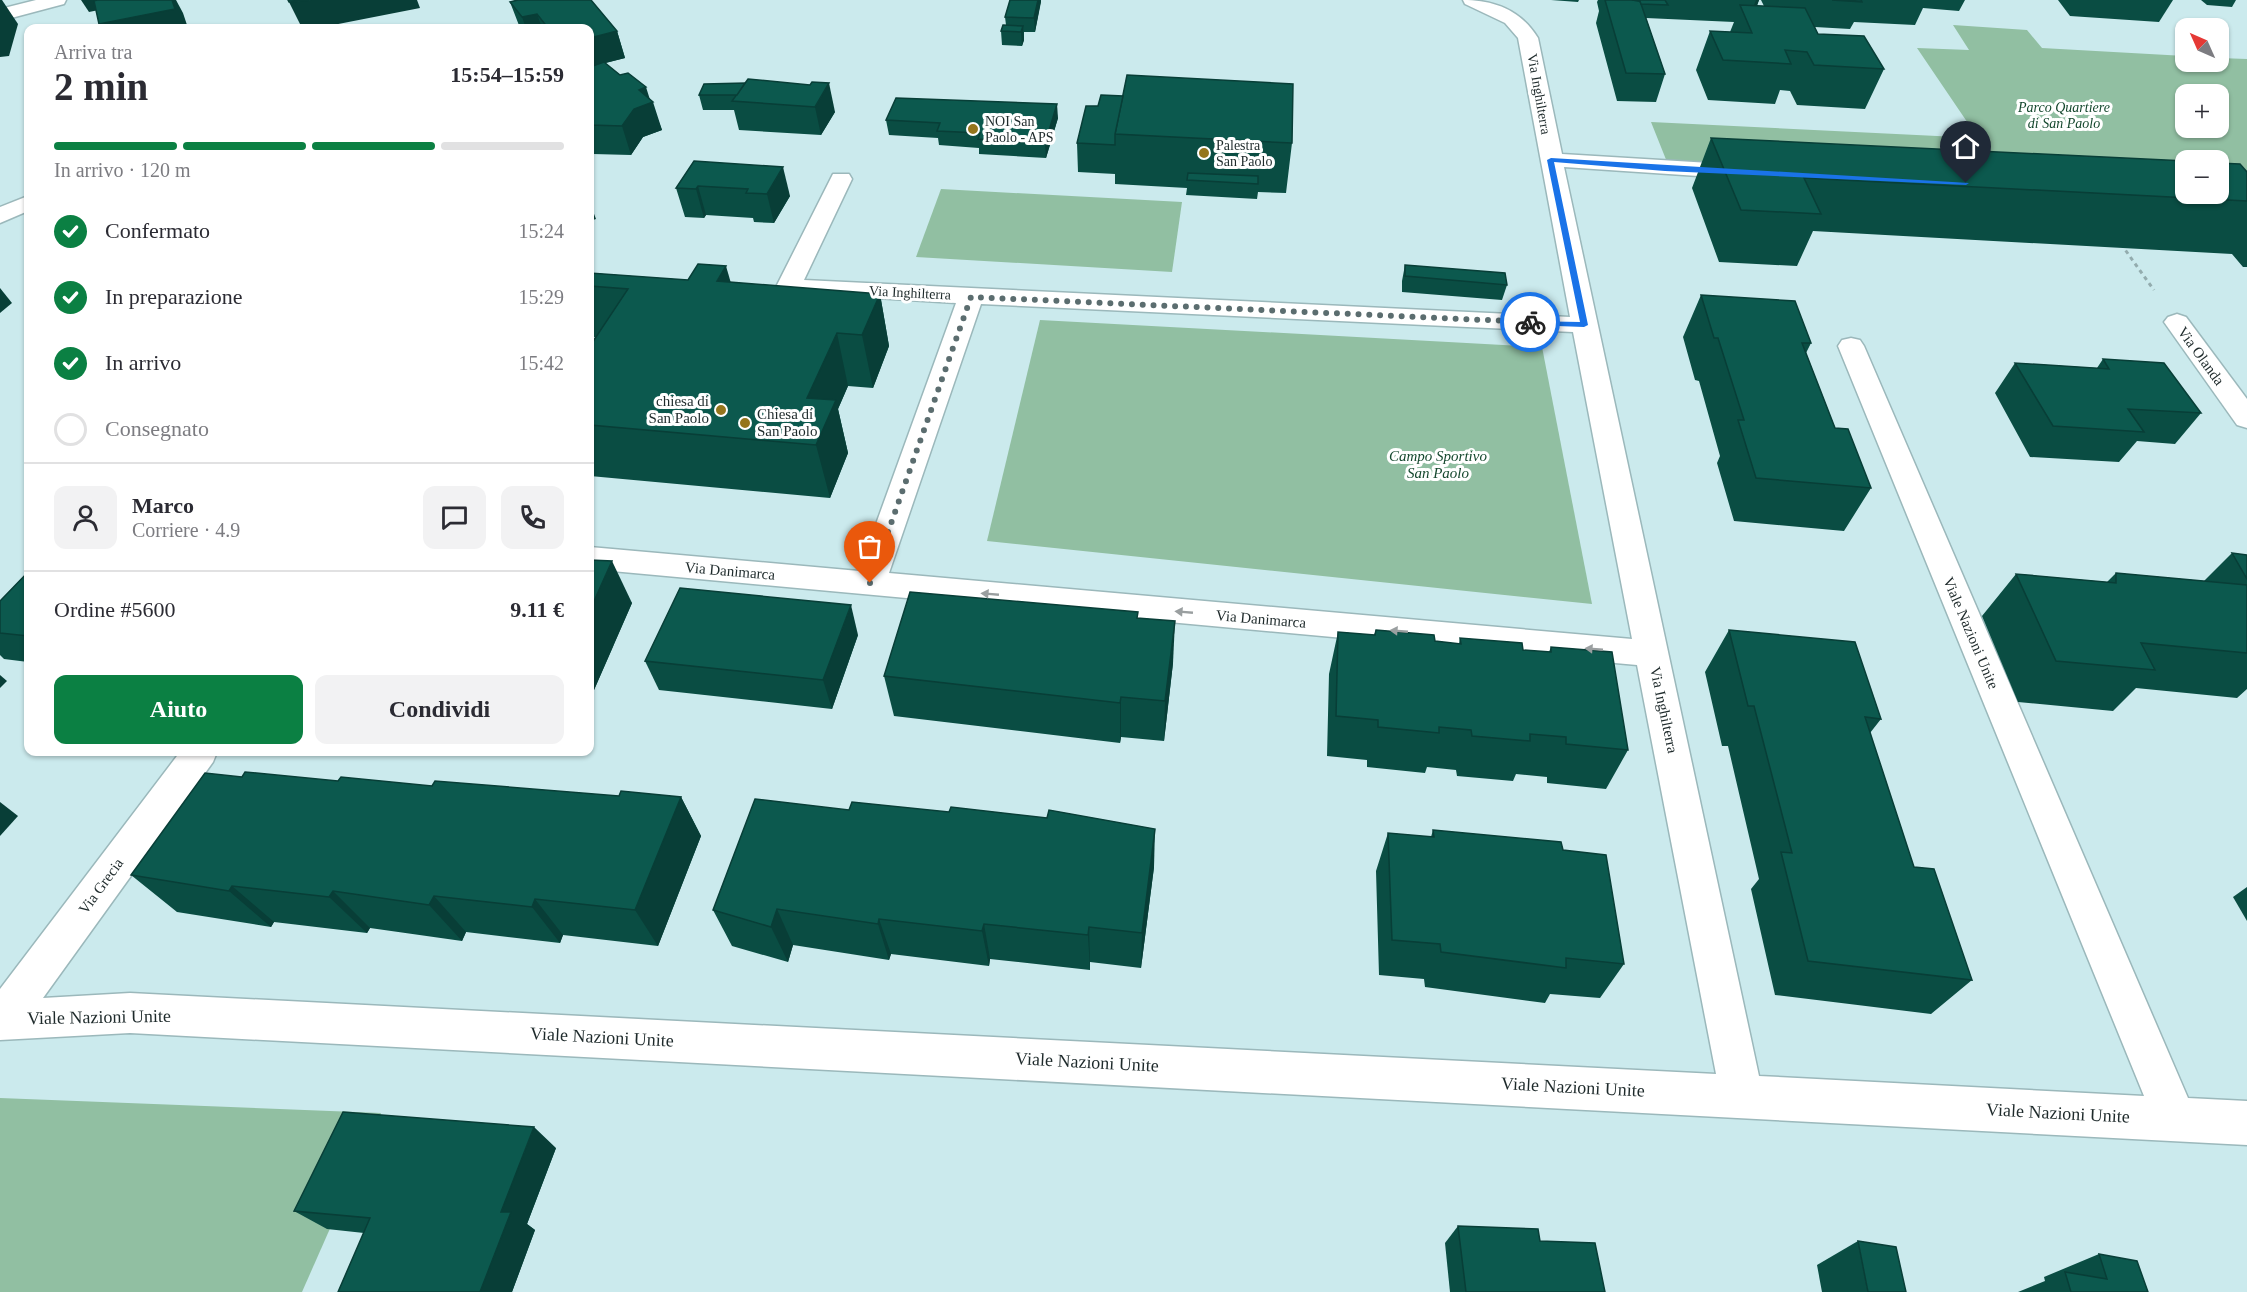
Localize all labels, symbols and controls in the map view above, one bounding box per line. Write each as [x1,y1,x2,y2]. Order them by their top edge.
north arrow [2175,18,2229,72]
map controls [2175,18,2229,204]
text: Arriva tra [54,41,132,63]
street label: Via Inghilterra [1524,52,1554,136]
text: 15:54–15:59 [450,62,564,87]
text: 2 min [54,65,148,108]
button: + [2175,84,2229,138]
park label: Parco Quartiere di San Paolo [2017,100,2110,131]
place label: NOI San Paolo - APS [985,114,1053,145]
pin [1940,121,1991,183]
marker: NOI San Paolo - APS [966,122,980,136]
icon: home [1949,130,1982,163]
place label: Palestra San Paolo [1216,138,1272,169]
marker: Palestra San Paolo [1197,146,1211,160]
button: − [2175,150,2229,204]
text: In arrivo · 120 m [54,159,191,181]
icon: check [54,215,87,248]
text: Confermato [105,218,210,243]
text: 15:24 [518,220,564,242]
icon: check [54,281,87,314]
street label: Via Inghilterra [869,283,952,303]
text: In preparazione [105,284,242,309]
text: 15:29 [518,286,564,308]
courier [1500,292,1560,352]
icon: bike [1514,306,1547,339]
street label: Via Olanda [2175,324,2228,388]
icon: check [54,347,87,380]
text: In arrivo [105,350,181,375]
text: 15:42 [518,352,564,374]
place label: chiesa di San Paolo [649,393,709,426]
marker: chiesa di San Paolo [714,403,728,417]
place label: Chiesa di San Paolo [757,406,817,439]
text: Consegnato [105,416,209,441]
marker: Chiesa di San Paolo [738,416,752,430]
park label: Campo Sportivo San Paolo [1389,448,1487,481]
button: person [54,486,117,549]
button: chat [423,486,486,549]
button: phone [501,486,564,549]
text: Marco [132,493,194,518]
text: Corriere · 4.9 [132,519,240,541]
pin [844,521,895,583]
icon: bag [853,530,886,563]
street label: Via Danimarca [684,559,776,583]
street label: Viale Nazioni Unite [1940,575,2002,692]
one-way arrow [980,589,999,599]
text: Ordine #5600 [54,597,176,622]
text: 9.11 € [510,597,564,622]
one-way arrow [1175,607,1194,617]
street label: Via Danimarca [1215,607,1307,631]
one-way arrow [1390,626,1409,636]
one-way arrow [1584,644,1603,653]
street label: Via Inghilterra [1647,665,1681,755]
button: Aiuto [54,675,303,744]
button: Condividi [315,675,564,744]
street label: Via Grecia [76,855,127,917]
street label: Viale Nazioni Unite [27,1006,171,1028]
street label: Viale Nazioni Unite [530,1023,674,1051]
street label: Viale Nazioni Unite [1015,1048,1159,1076]
street label: Viale Nazioni Unite [1501,1073,1645,1101]
street label: Viale Nazioni Unite [1986,1099,2130,1127]

